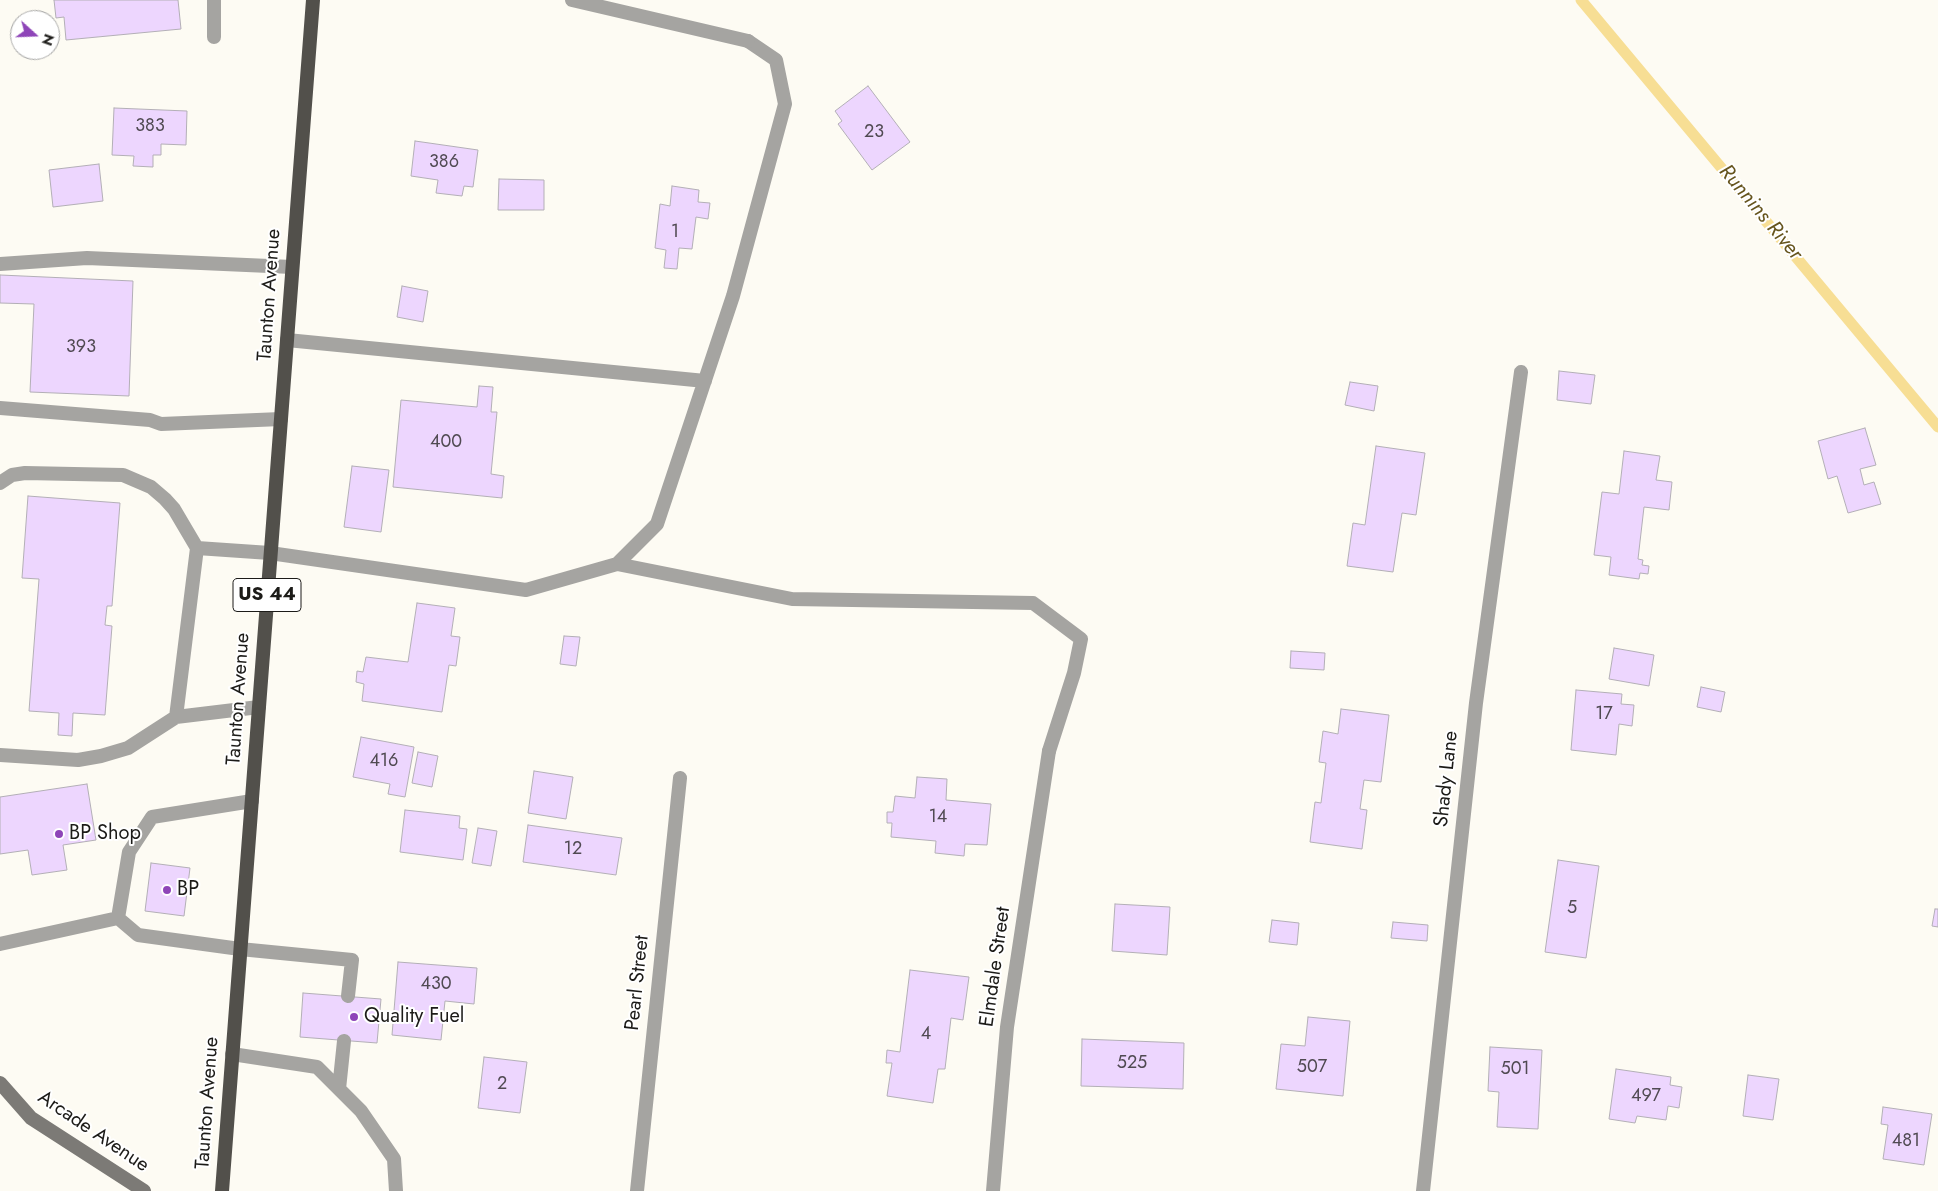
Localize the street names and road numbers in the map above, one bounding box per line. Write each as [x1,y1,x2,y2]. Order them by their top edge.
street label: Taunton Avenue [253,228,287,362]
road number: US 44 [233,578,301,612]
street label: Taunton Avenue [222,632,256,766]
street label: Shady Lane [1430,730,1464,828]
street label: Elmdale Street [976,905,1016,1029]
street label: Pearl Street [621,934,655,1032]
street label: Taunton Avenue [191,1036,225,1170]
street label: Arcade Avenue [33,1086,153,1178]

